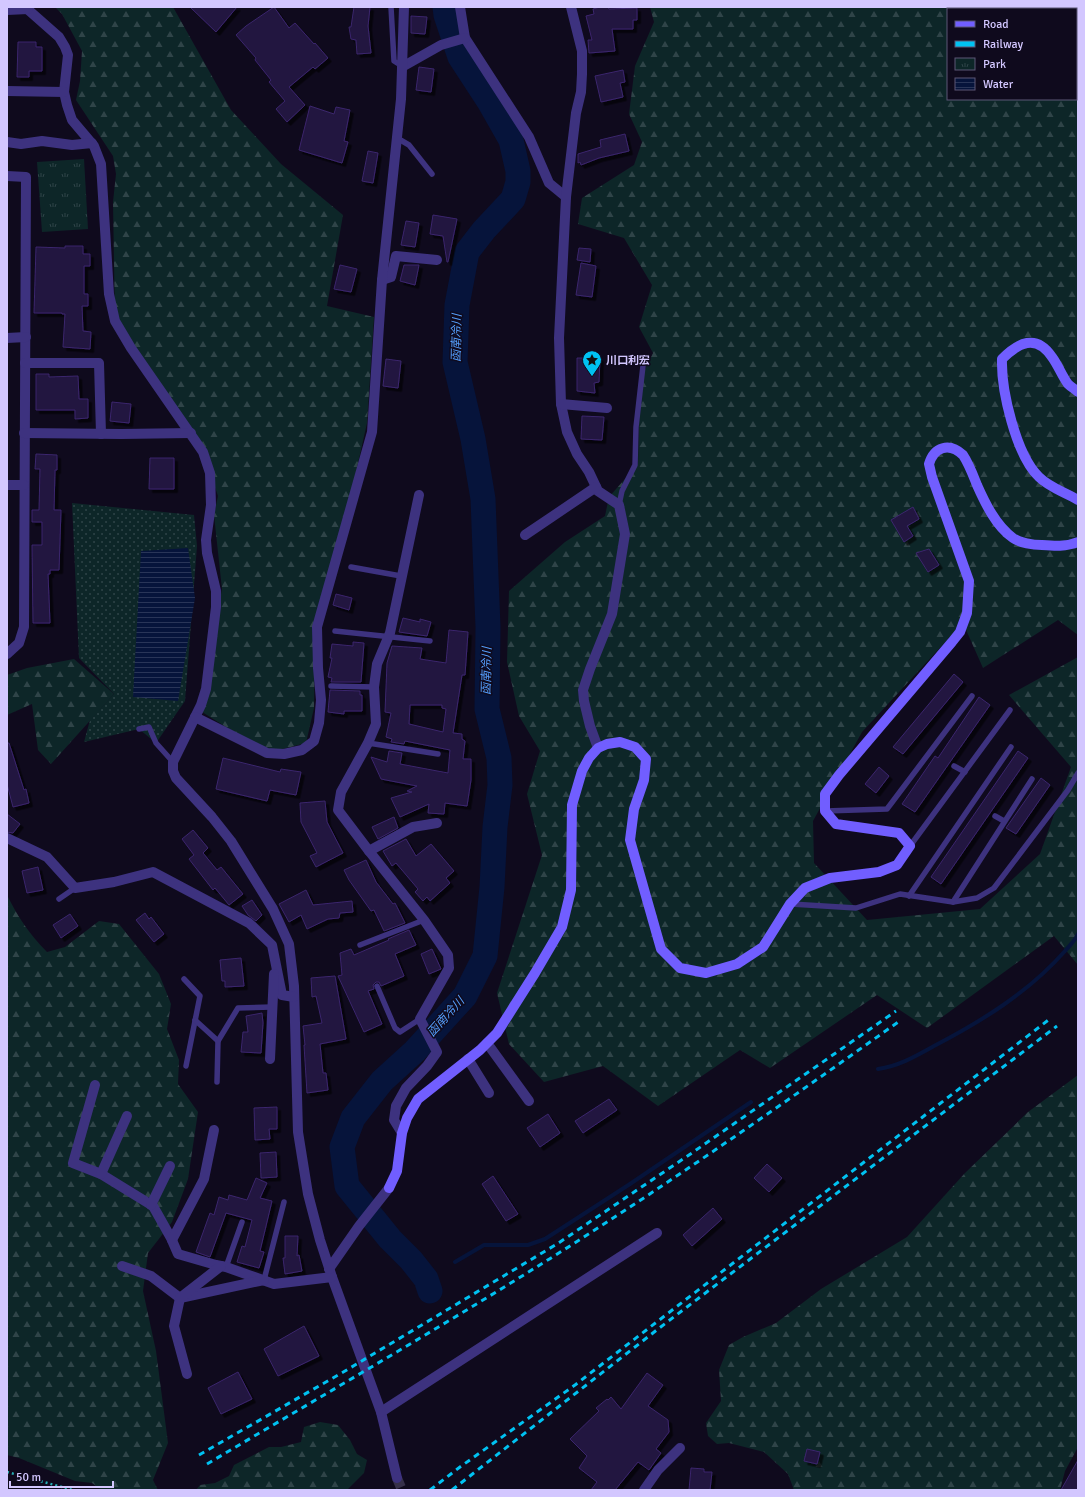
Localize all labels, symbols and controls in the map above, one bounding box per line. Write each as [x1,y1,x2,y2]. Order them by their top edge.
legend [947,8,1077,100]
text: Road [983,17,1009,32]
text: Railway [983,37,1023,52]
text: Park [983,57,1006,72]
text: Water [983,77,1014,92]
water label: 函南冷川 [449,312,465,362]
place icon: 川口利宏 [581,349,603,377]
place label: 川口利宏 [606,354,650,367]
water label: 函南冷川 [479,645,495,695]
water label: 函南冷川 [424,993,469,1040]
scale bar [10,1463,113,1489]
text: 50 m [16,1470,41,1485]

